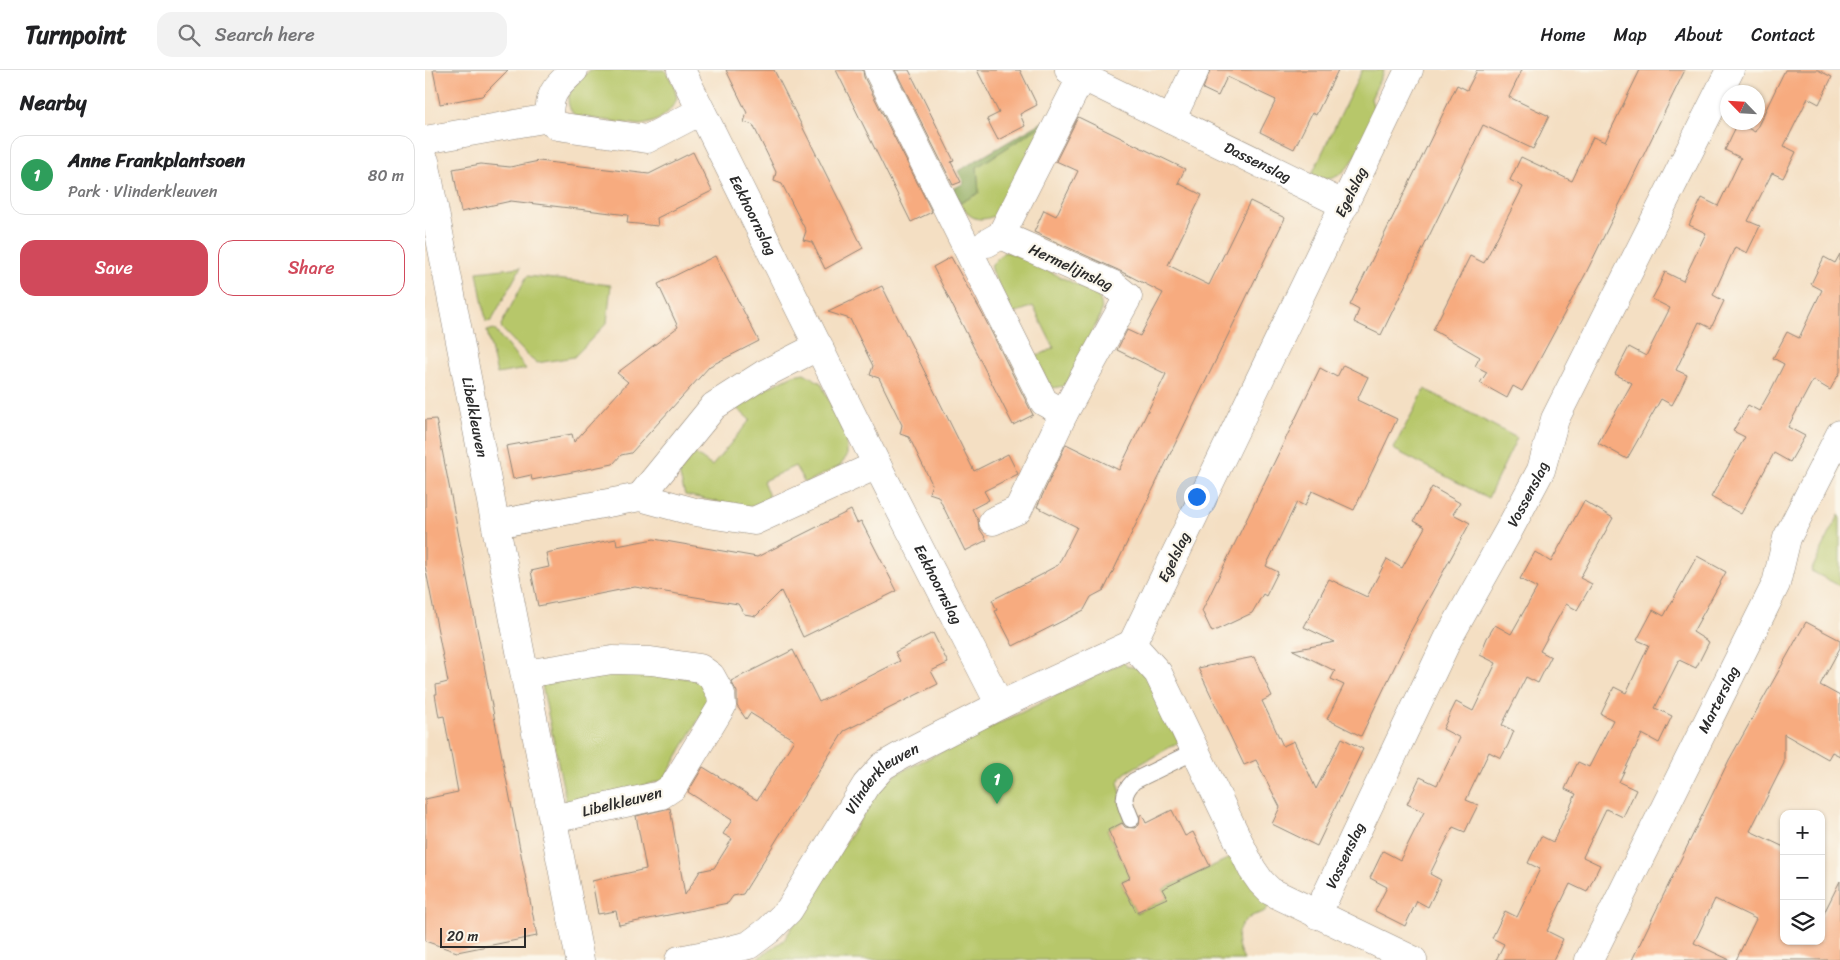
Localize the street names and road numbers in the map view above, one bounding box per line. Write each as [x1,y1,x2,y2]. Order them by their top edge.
street label: Dassenslag [1219,135,1296,190]
street label: Egelslag [1328,162,1375,222]
street label: Eekhoornslag [722,170,784,260]
street label: Hermelijnslag [1024,236,1118,298]
street label: Libelkleuven [454,375,495,460]
street label: Vossenslag [1500,459,1556,532]
street label: Egelslag [1151,527,1198,587]
street label: Eekhoornslag [907,539,970,630]
street label: Marterslag [1691,661,1746,738]
street label: Vlinderkleuven [838,735,924,819]
street label: Libelkleuven [579,780,665,824]
street label: Vossenslag [1318,818,1372,893]

